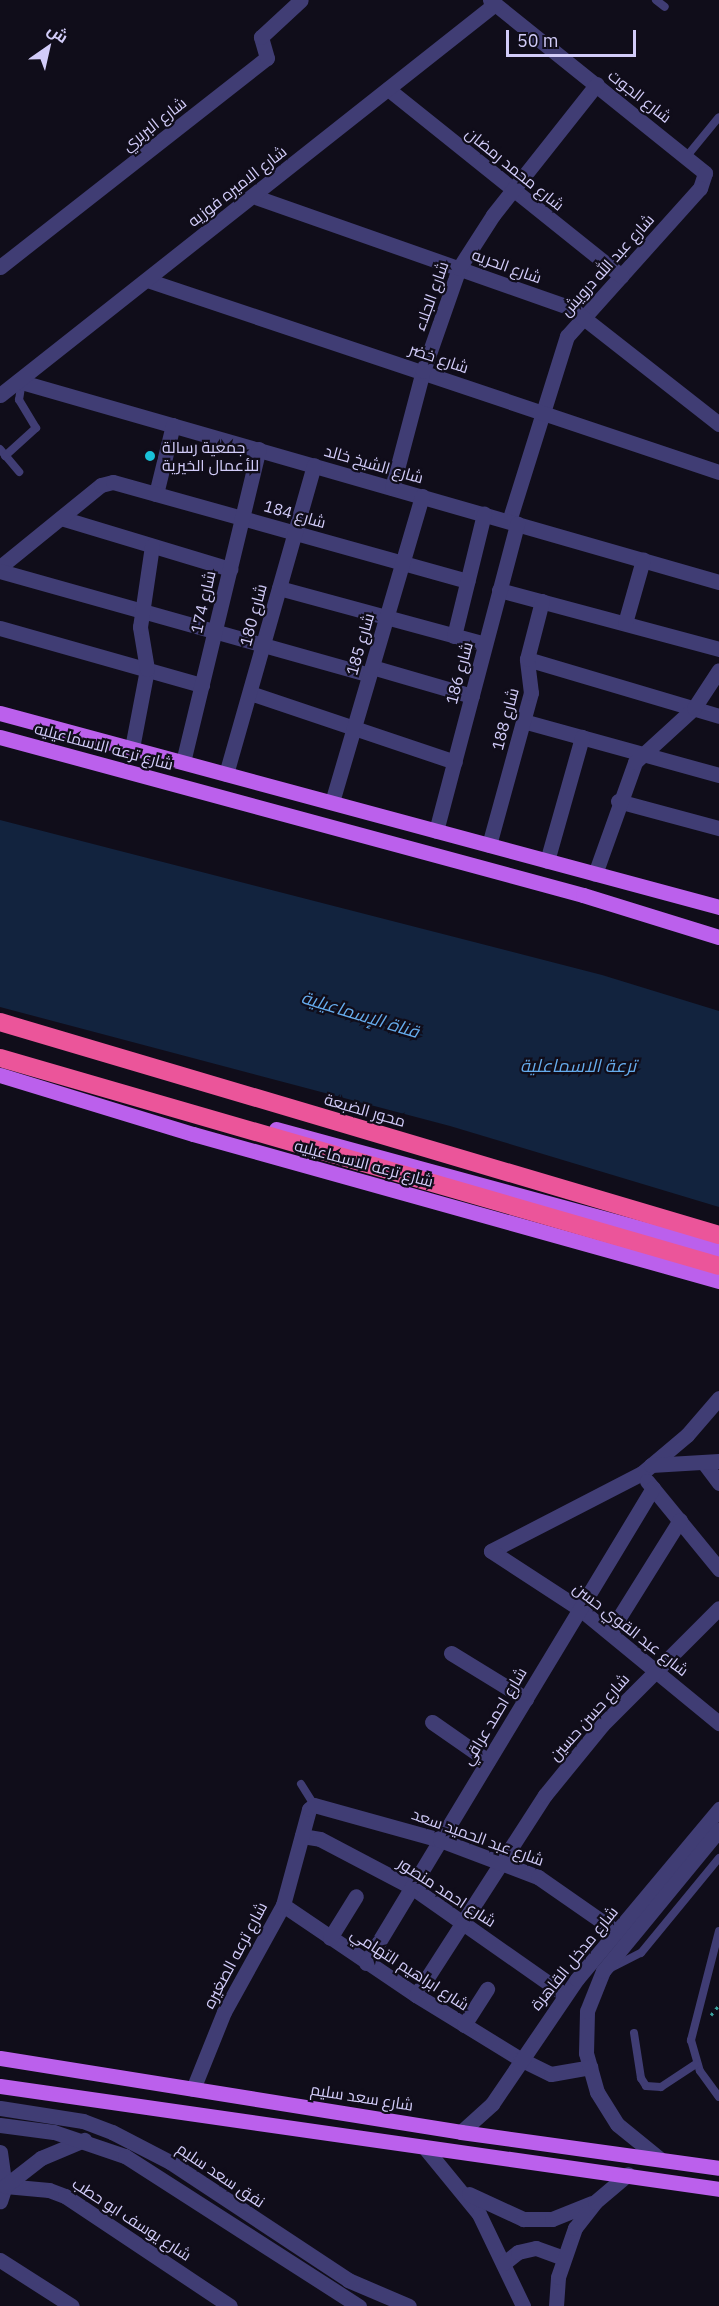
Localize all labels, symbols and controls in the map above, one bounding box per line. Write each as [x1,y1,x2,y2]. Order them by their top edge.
north arrow [18,18,78,78]
scale bar [509,18,640,56]
text: ش [44,19,72,47]
text: 50 m [517,29,559,52]
street label: شارع الجوت [605,65,675,127]
street label: شارع البربري [118,93,190,155]
street label: شارع محمد رمضان [462,123,568,215]
street label: شارع الاميره فوزيه [184,141,290,231]
street label: شارع عبد الله درويش [556,210,658,320]
street label: شارع الحريه [470,245,544,287]
street label: شارع الجلاء [410,259,452,333]
street label: شارع خضر [407,339,471,377]
place label: جمعية رسالة للأعمال الخيرية [162,437,259,475]
street label: شارع الشيخ خالد [322,441,426,487]
marker: جمعية رسالة للأعمال الخيرية [143,449,157,463]
street label: شارع 184 [262,496,328,532]
street label: شارع 174 [186,569,220,635]
street label: شارع 180 [236,582,270,648]
street label: شارع 185 [342,611,378,677]
street label: شارع 186 [442,640,476,706]
street label: شارع 188 [488,686,522,752]
street label: شارع ترعه الاسماعيليه [33,718,175,774]
water label: قناة الإسماعيلية [298,987,422,1043]
water label: ترعة الاسماعلية [520,1055,636,1077]
street label: محور الضبعة [322,1089,408,1131]
street label: شارع ترعه الاسماعيليه [293,1135,435,1191]
street label: شارع عبد القوي حسن [569,1578,693,1680]
street label: شارع احمد عراقي [457,1664,531,1768]
street label: شارع حسن حسين [545,1669,633,1765]
street label: شارع عبد الحميد سعد [409,1804,547,1870]
street label: شارع احمد منصور [394,1853,500,1931]
street label: شارع ترعه الصغيره [199,1899,271,2011]
street label: شارع مدخل القاهرة [526,1902,622,2014]
street label: شارع ابراهيم التهامي [347,1924,473,2014]
street label: شارع سعد سليم [309,2079,415,2115]
street label: نفق سعد سليم [173,2139,269,2211]
street label: شارع يوسف ابو حطب [69,2173,195,2265]

